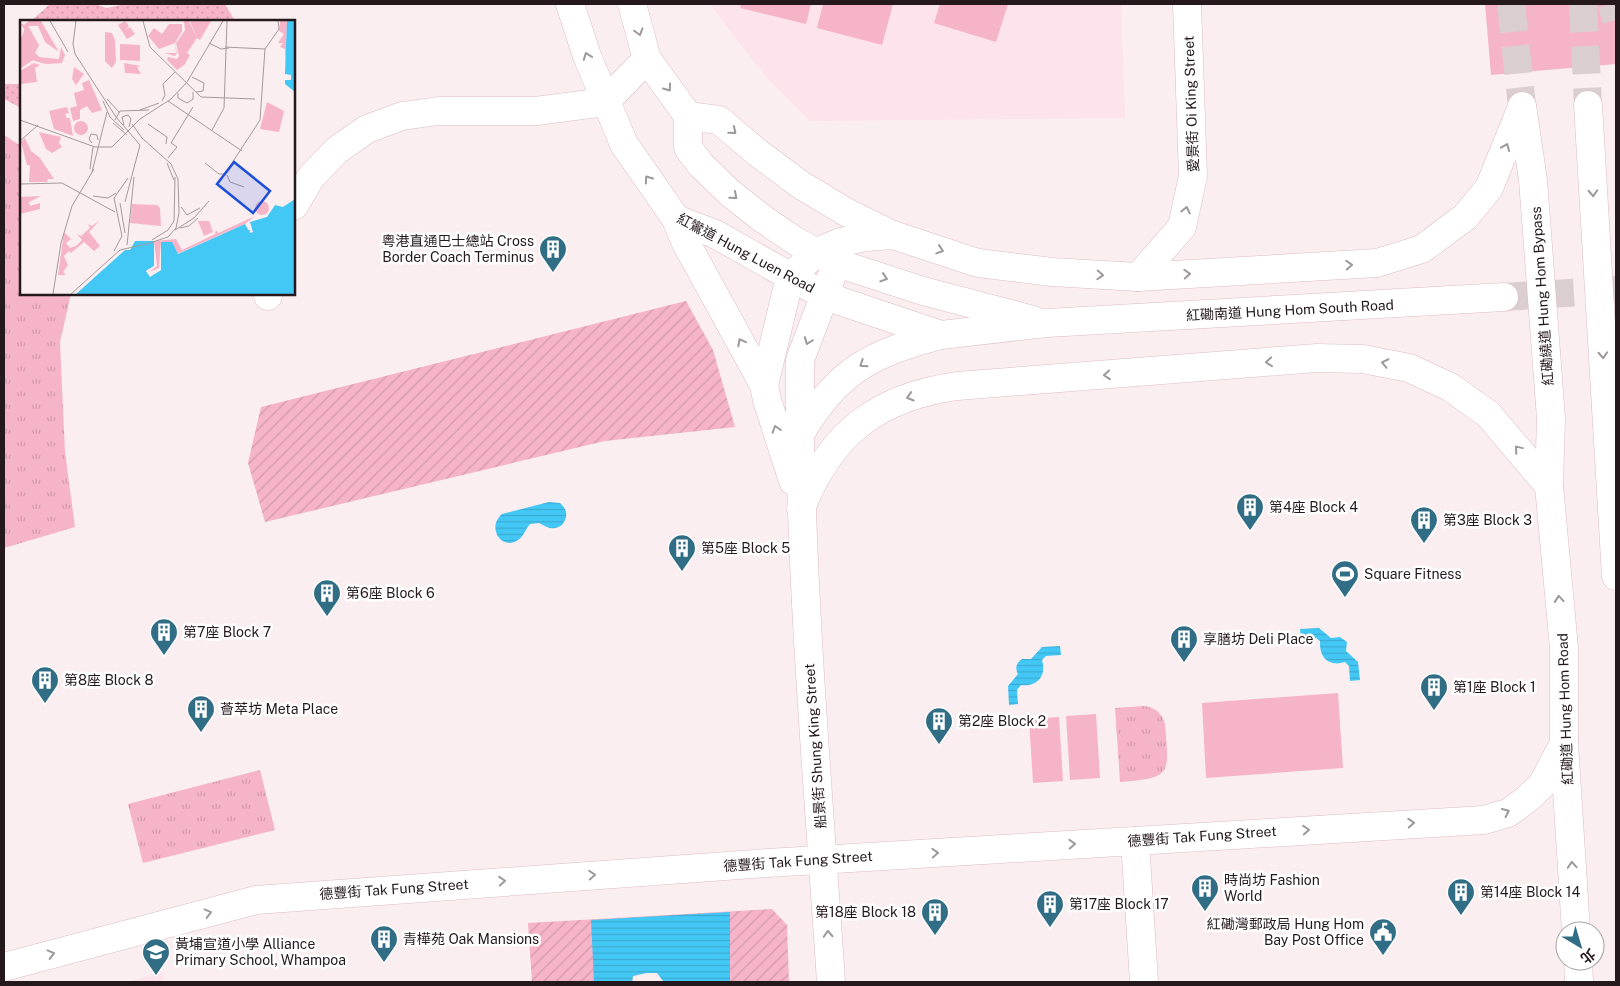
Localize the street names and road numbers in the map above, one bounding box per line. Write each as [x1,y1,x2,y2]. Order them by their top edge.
street label: 愛景街 Oi King Street [1181,35,1201,173]
street label: 紅磡繞道 Hung Hom Bypass [1528,206,1556,386]
street label: 紅鸞道 Hung Luen Road [675,210,817,296]
street label: 紅磡南道 Hung Hom South Road [1186,297,1394,323]
street label: 紅磡道 Hung Hom Road [1554,633,1576,785]
street label: 船景街 Shung King Street [801,663,829,829]
street label: 德豐街 Tak Fung Street [1127,823,1277,849]
street label: 德豐街 Tak Fung Street [723,848,873,874]
street label: 德豐街 Tak Fung Street [319,876,469,902]

